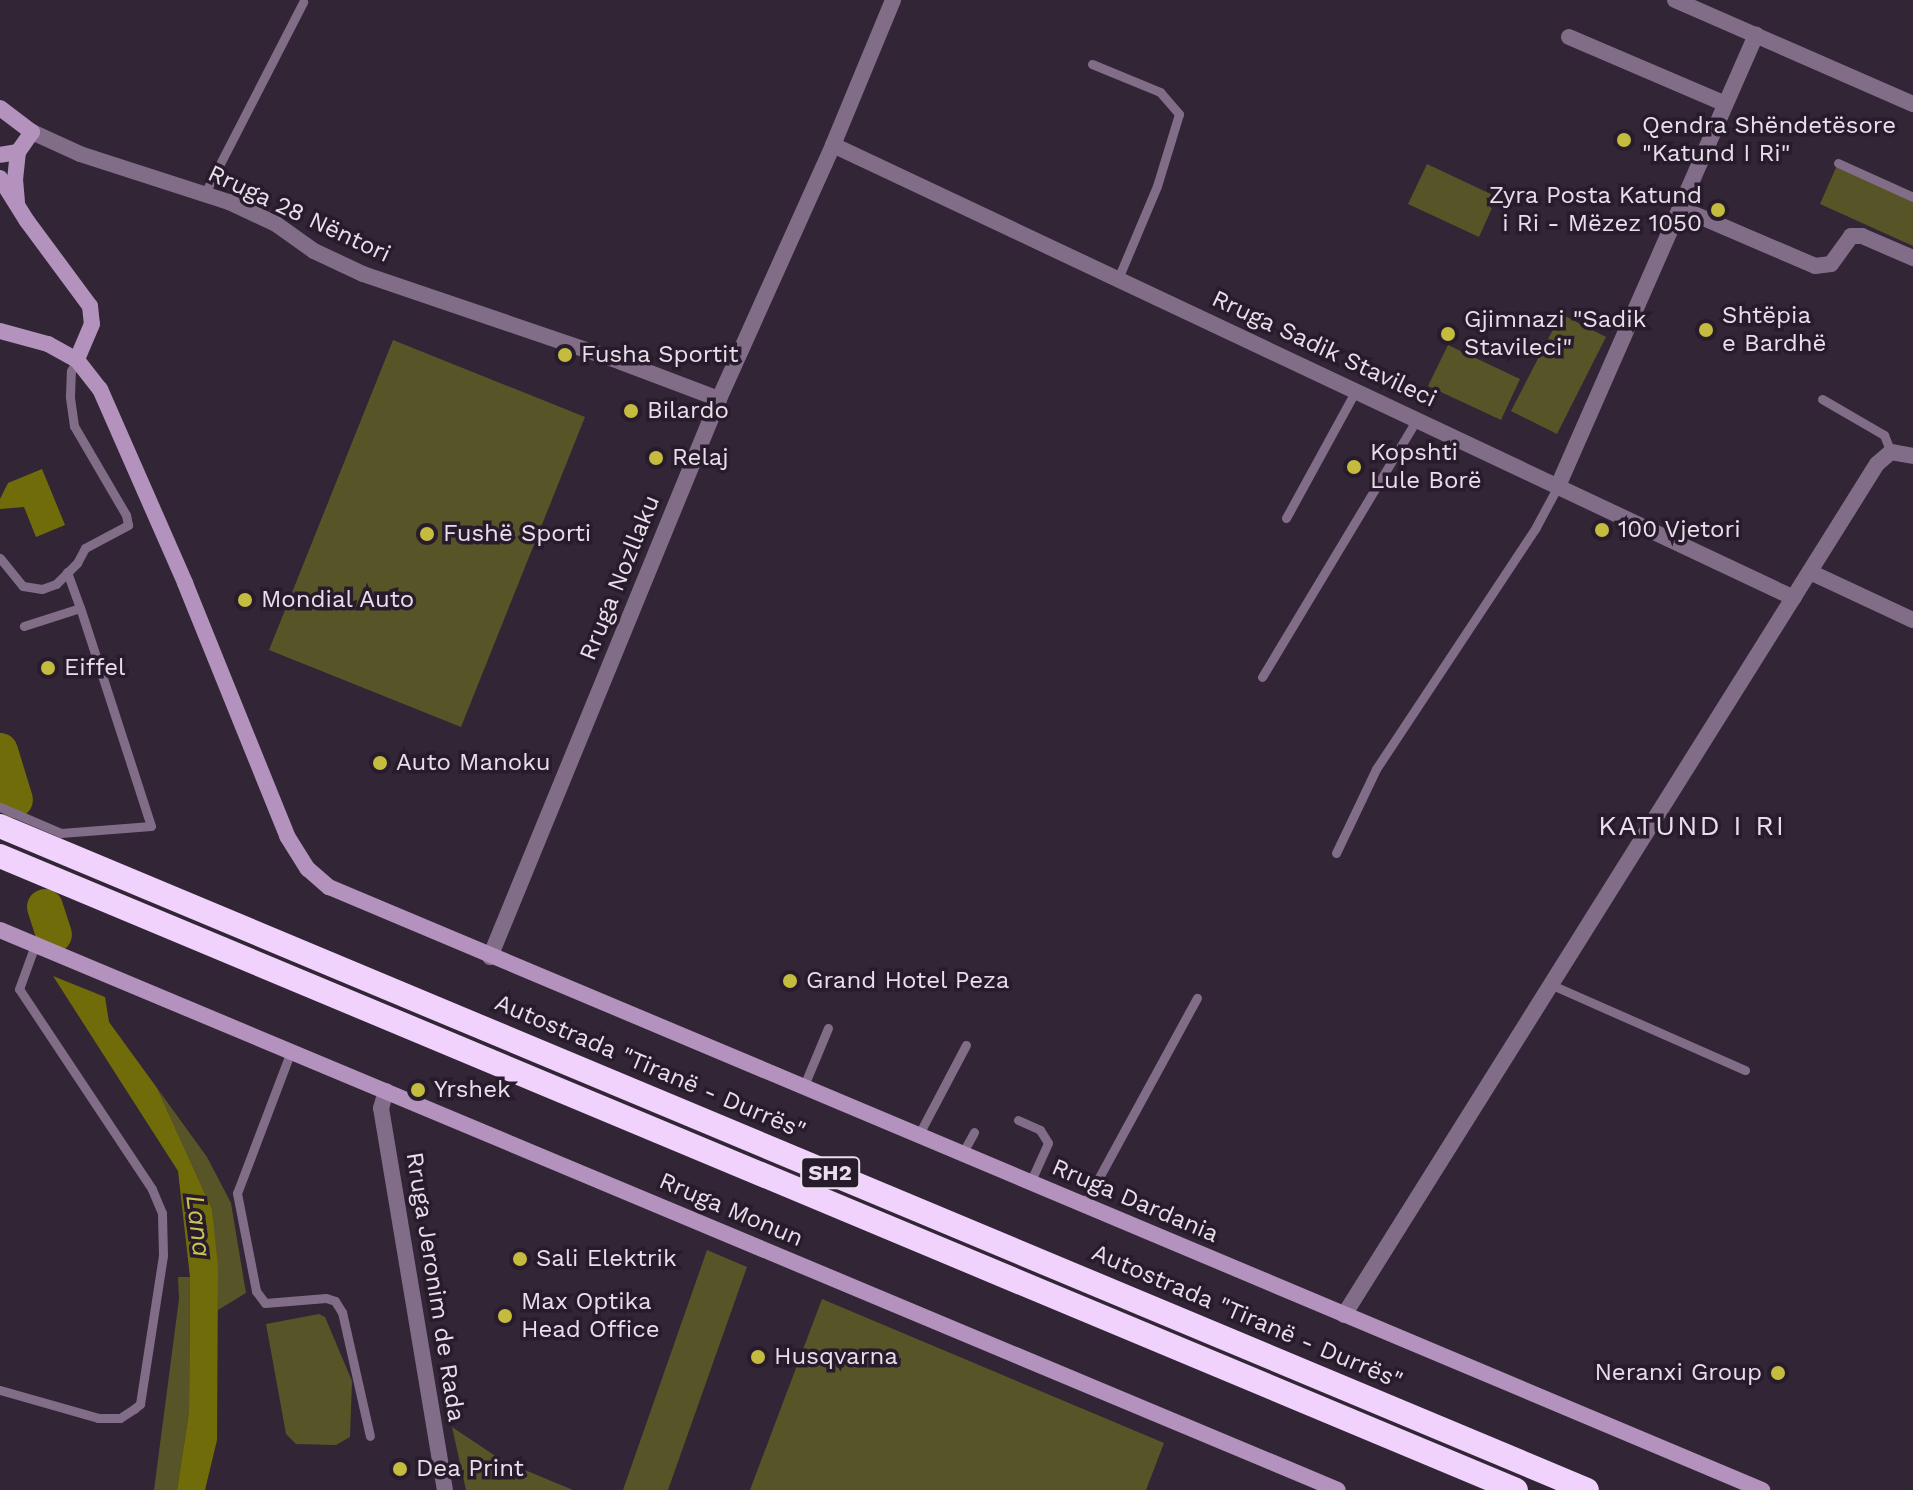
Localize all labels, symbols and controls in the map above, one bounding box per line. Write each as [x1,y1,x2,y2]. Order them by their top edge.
place label: Qendra Shëndetësore "Katund I Ri" [1642,112,1897,168]
marker: Qendra Shëndetësore "Katund I Ri" [1613,129,1635,151]
street label: Rruga 28 Nëntori [203,159,395,269]
place label: Zyra Posta Katund i Ri - Mëzez 1050 [1488,182,1702,238]
marker: Zyra Posta Katund i Ri - Mëzez 1050 [1709,201,1727,219]
street label: Rruga Sadik Stavileci [1207,284,1441,414]
place label: Shtëpia e Bardhë [1722,302,1826,358]
place label: Gjimnazi "Sadik Stavileci" [1464,306,1646,362]
marker: Shtëpia e Bardhë [1697,321,1715,339]
marker: Gjimnazi "Sadik Stavileci" [1439,325,1457,343]
place label: Fusha Sportit [581,341,739,369]
marker: Fusha Sportit [556,346,574,364]
place label: Bilardo [647,397,729,425]
marker: Bilardo [622,402,640,420]
place label: Kopshti Lule Borë [1370,439,1482,495]
place label: Relaj [672,444,729,472]
marker: Relaj [647,449,665,467]
marker: Kopshti Lule Borë [1345,458,1363,476]
street label: Rruga Nozllaku [574,491,666,665]
place label: 100 Vjetori [1618,516,1741,544]
place label: Fushë Sporti [443,520,591,548]
marker: 100 Vjetori [1593,521,1611,539]
marker: Fushë Sporti [418,525,436,543]
place label: Mondial Auto [261,586,416,614]
marker: Mondial Auto [236,591,254,609]
place label: Eiffel [64,654,125,682]
marker: Eiffel [39,659,57,677]
place label: Auto Manoku [396,749,551,777]
marker: Auto Manoku [371,754,389,772]
district label: KATUND I RI [1598,809,1786,843]
place label: Grand Hotel Peza [806,967,1010,995]
marker: Grand Hotel Peza [781,972,799,990]
street label: Autostrada "Tiranë - Durrës" [490,988,810,1146]
place label: Yrshek [434,1076,511,1104]
marker: Yrshek [409,1081,427,1099]
street label: Rruga Jeronim de Rada [399,1150,471,1424]
street label: Rruga Dardania [1047,1153,1223,1249]
road number: SH2 [800,1155,860,1191]
street label: Rruga Monun [654,1167,808,1253]
water label: Lana [179,1193,217,1259]
street label: Autostrada "Tiranë - Durrës" [1087,1238,1407,1396]
place label: Sali Elektrik [536,1245,677,1273]
marker: Sali Elektrik [511,1250,529,1268]
place label: Max Optika Head Office [521,1288,660,1344]
marker: Max Optika Head Office [496,1307,514,1325]
place label: Husqvarna [774,1343,898,1371]
marker: Husqvarna [749,1348,767,1366]
place label: Neranxi Group [1594,1359,1762,1387]
marker: Neranxi Group [1769,1364,1787,1382]
place label: Dea Print [416,1455,524,1483]
marker: Dea Print [391,1460,409,1478]

